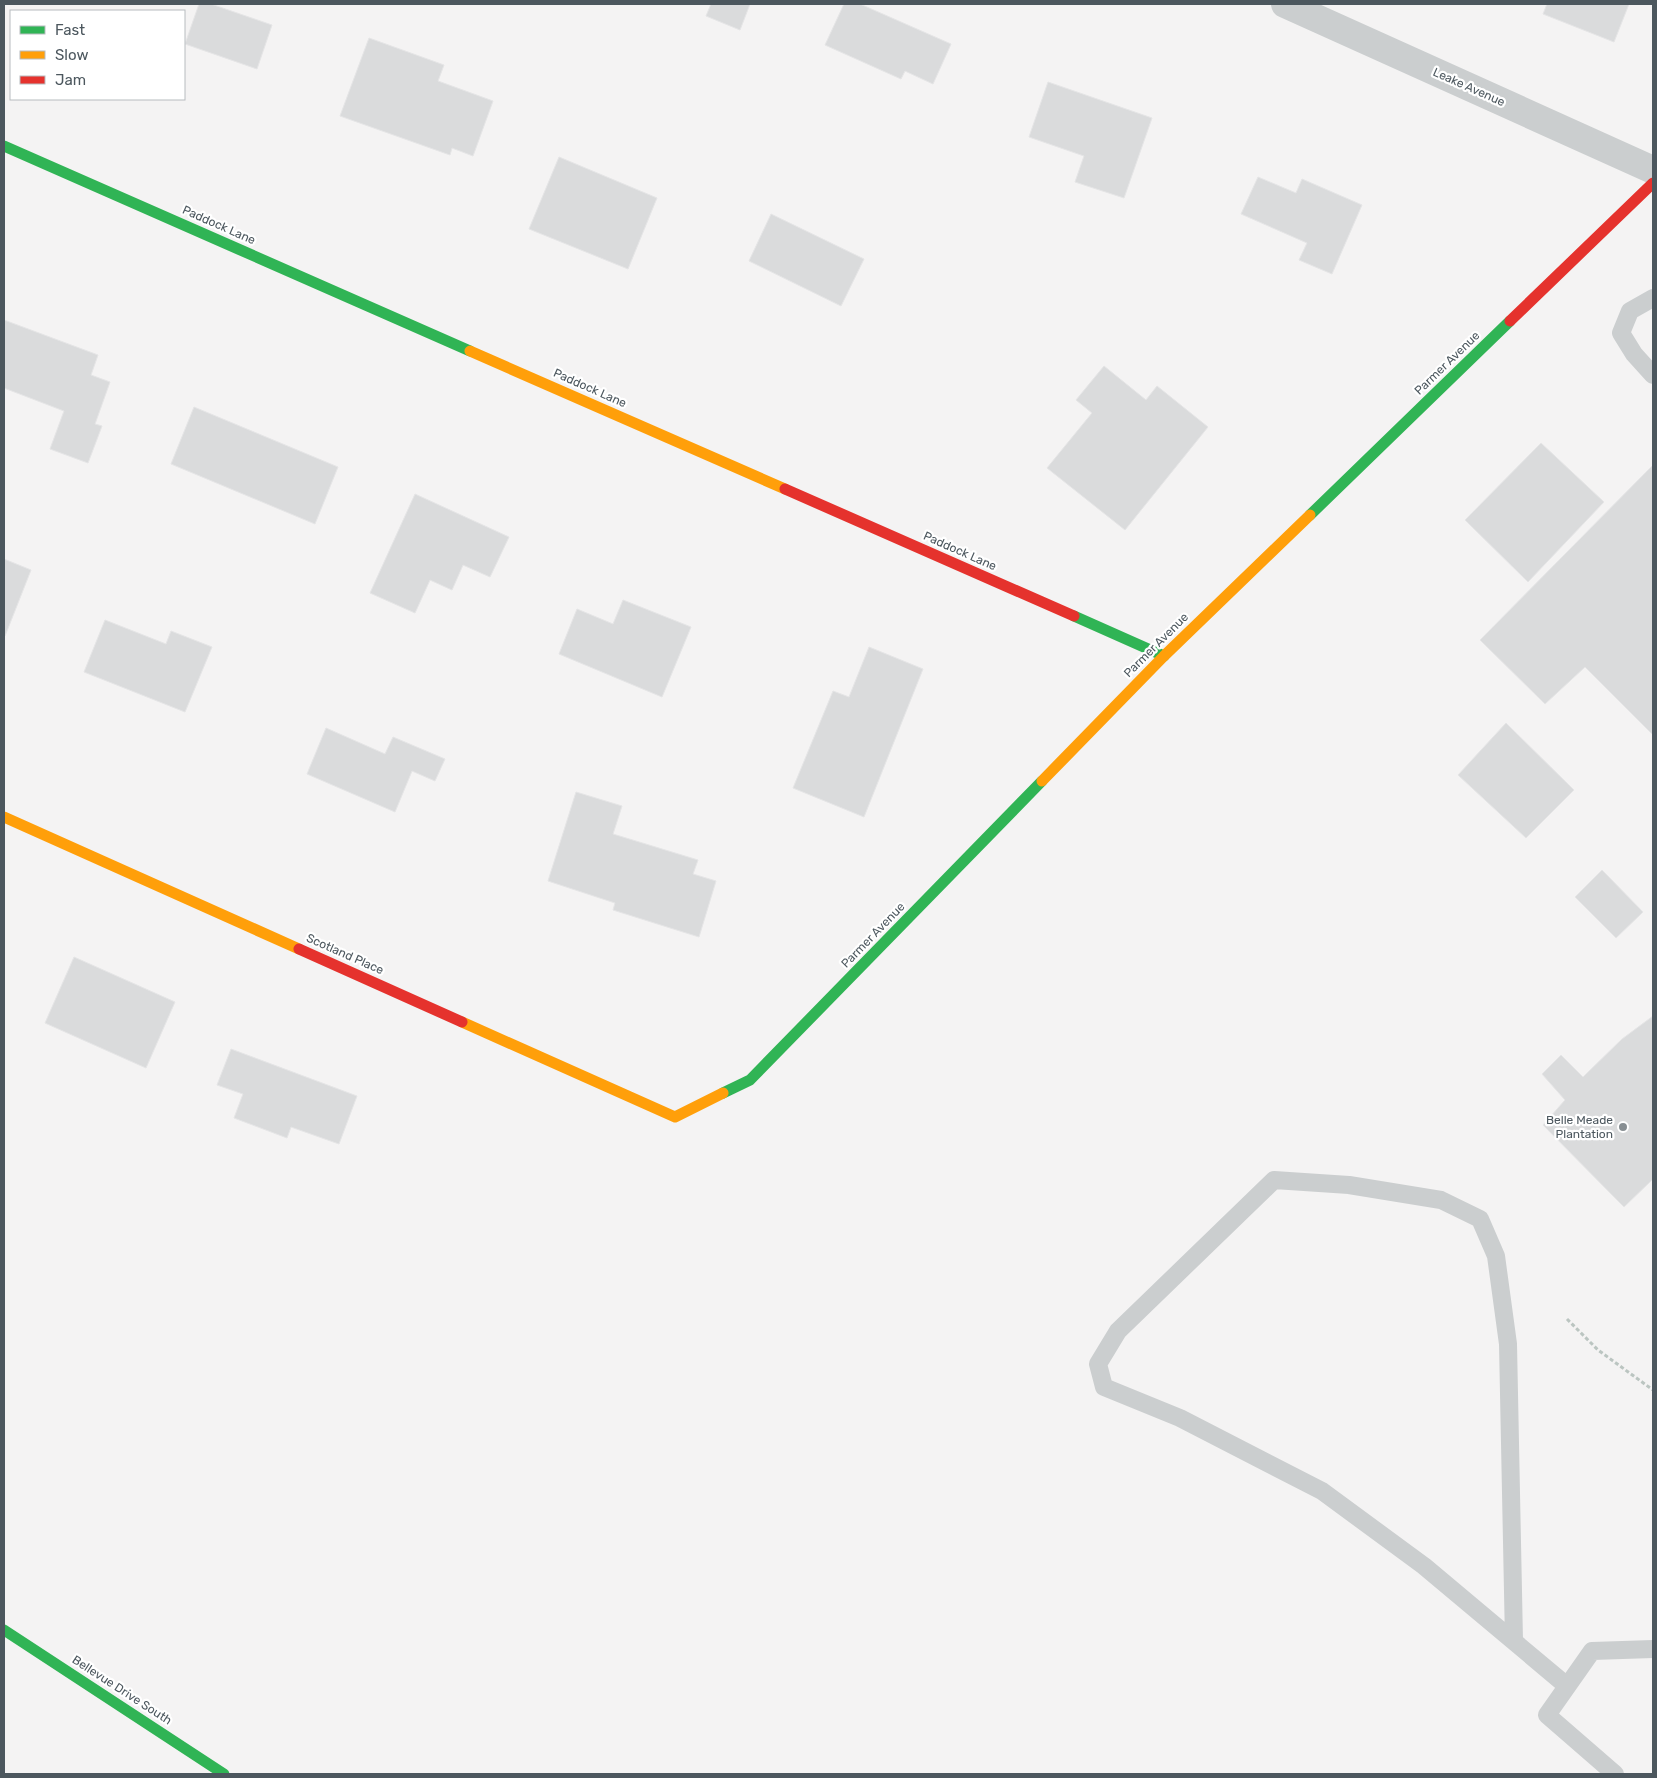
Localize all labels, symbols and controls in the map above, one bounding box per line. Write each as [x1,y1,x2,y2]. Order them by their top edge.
legend [10,10,185,100]
text: Fast [55,21,85,39]
text: Slow [55,46,88,64]
street label: Leake Avenue [1431,65,1507,109]
text: Jam [55,71,86,89]
street label: Paddock Lane [180,203,258,247]
street label: Parmer Avenue [1412,328,1483,398]
street label: Paddock Lane [551,366,629,410]
street label: Paddock Lane [921,529,999,573]
street label: Parmer Avenue [1121,610,1191,680]
street label: Parmer Avenue [838,899,908,970]
street label: Scotland Place [304,931,386,977]
place label: Belle Meade Plantation [1546,1113,1613,1141]
marker: Belle Meade Plantation [1617,1121,1629,1133]
street label: Bellevue Drive South [70,1653,174,1727]

